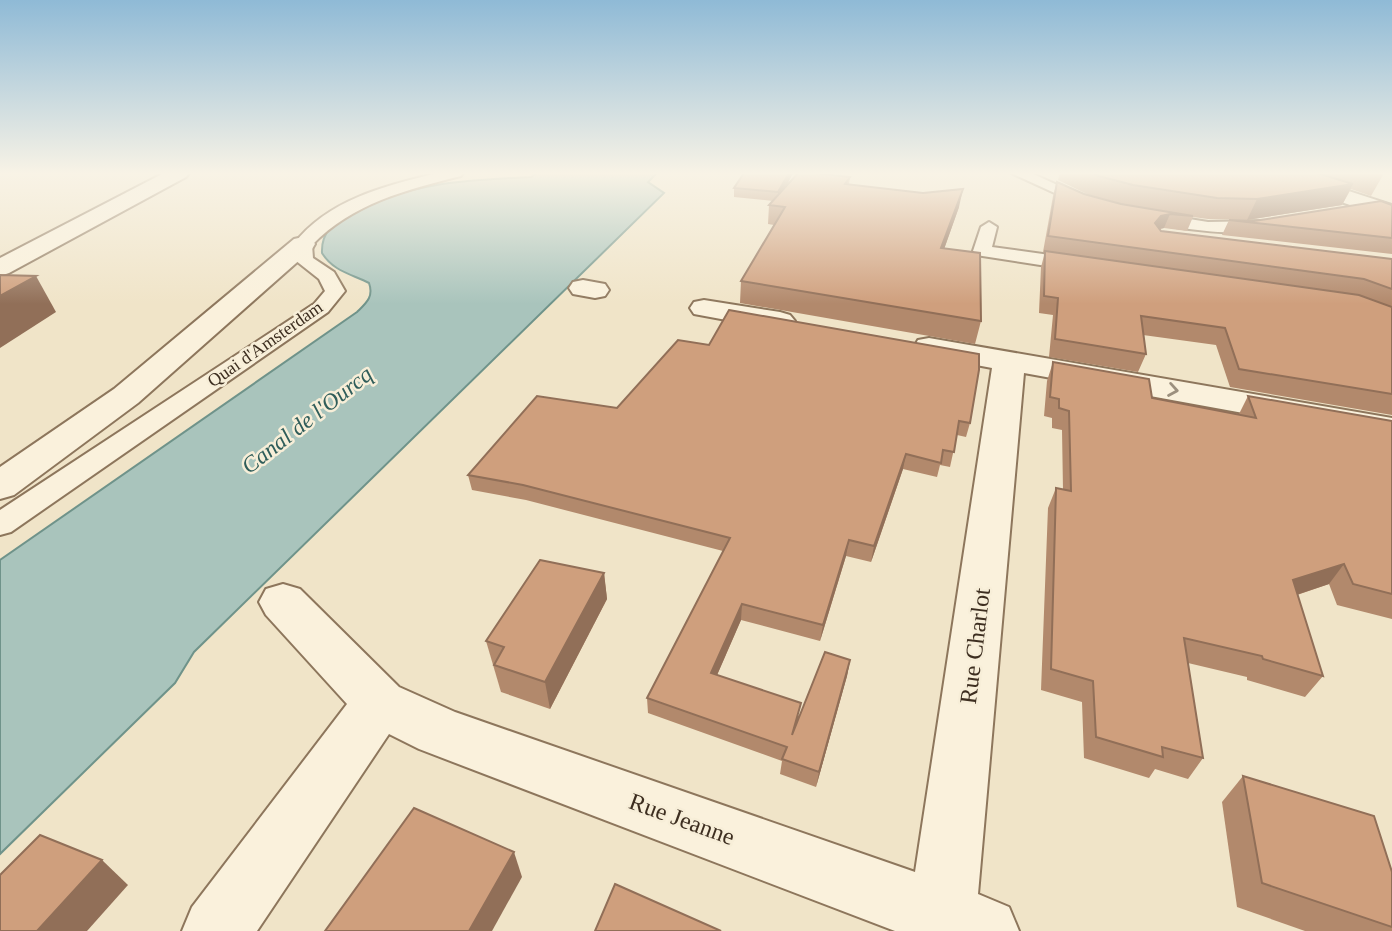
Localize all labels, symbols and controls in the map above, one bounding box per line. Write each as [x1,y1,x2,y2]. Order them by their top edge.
street label: Quai d'Amsterdam [204,297,326,391]
water label: Canal de l'Ourcq [237,361,377,479]
one-way arrow [1167,382,1179,397]
street label: Rue Charlot [955,586,995,705]
street label: Rue Jeanne [626,788,738,850]

